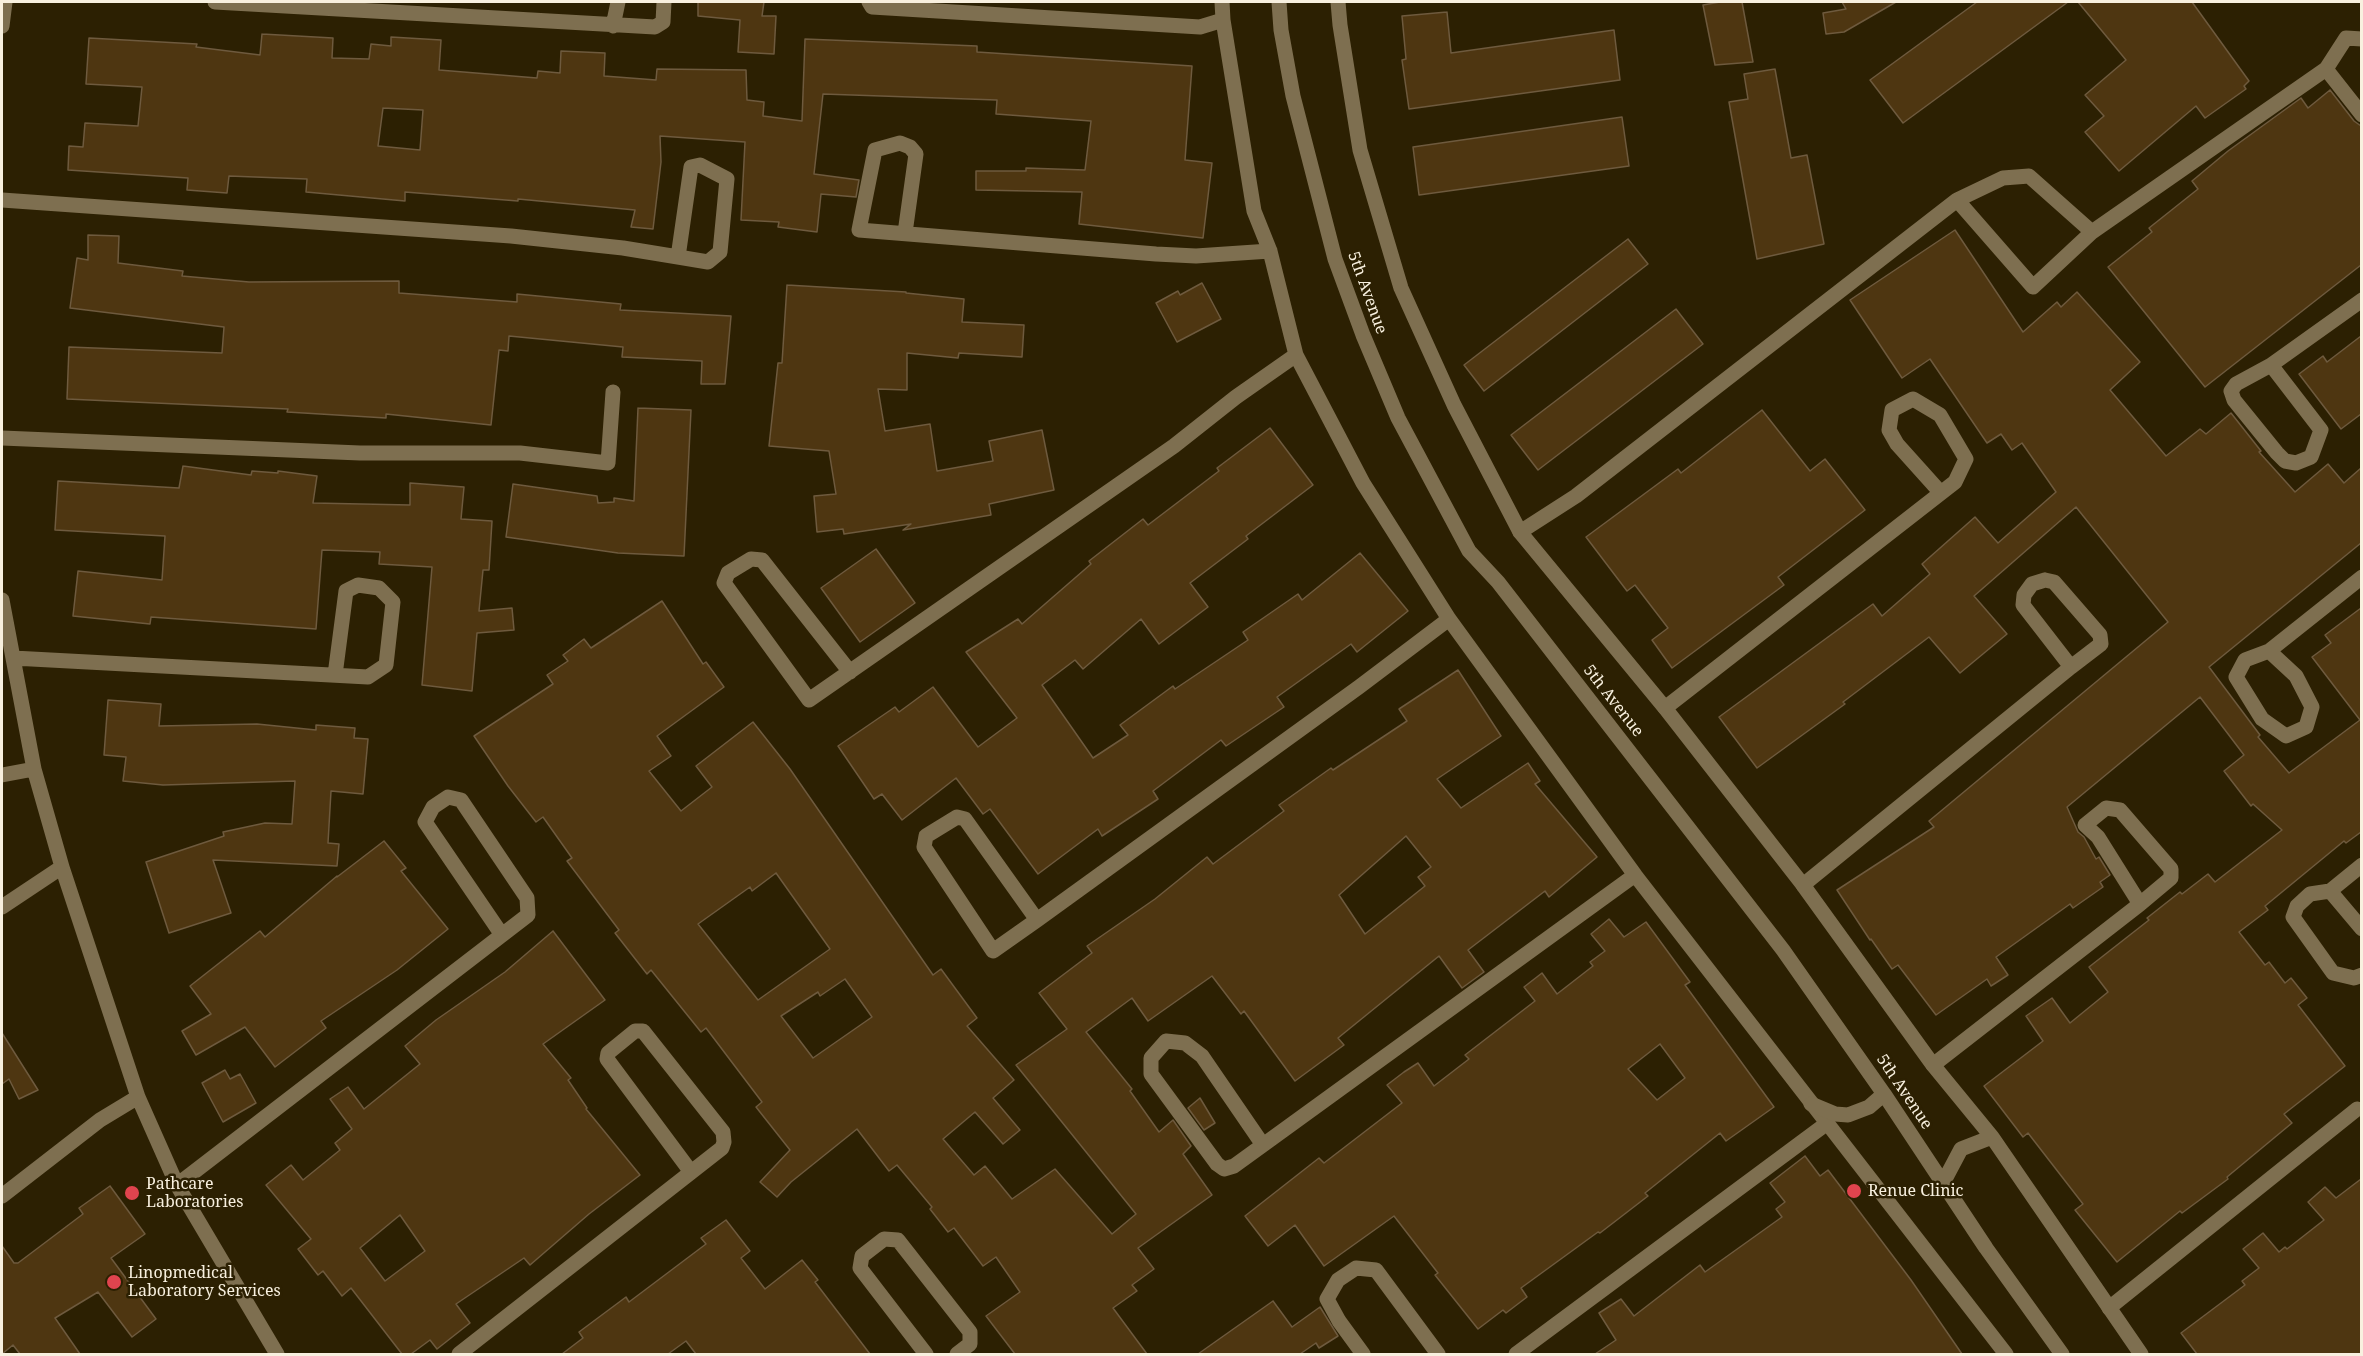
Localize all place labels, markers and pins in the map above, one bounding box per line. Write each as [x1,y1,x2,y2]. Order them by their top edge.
place label: Pathcare Laboratories [146,1174,244,1212]
place label: Renue Clinic [1868,1181,1963,1201]
marker: Renue Clinic [1845,1182,1863,1200]
marker: Pathcare Laboratories [123,1184,141,1202]
place label: Linopmedical Laboratory Services [128,1263,281,1301]
marker: Linopmedical Laboratory Services [105,1273,123,1291]

